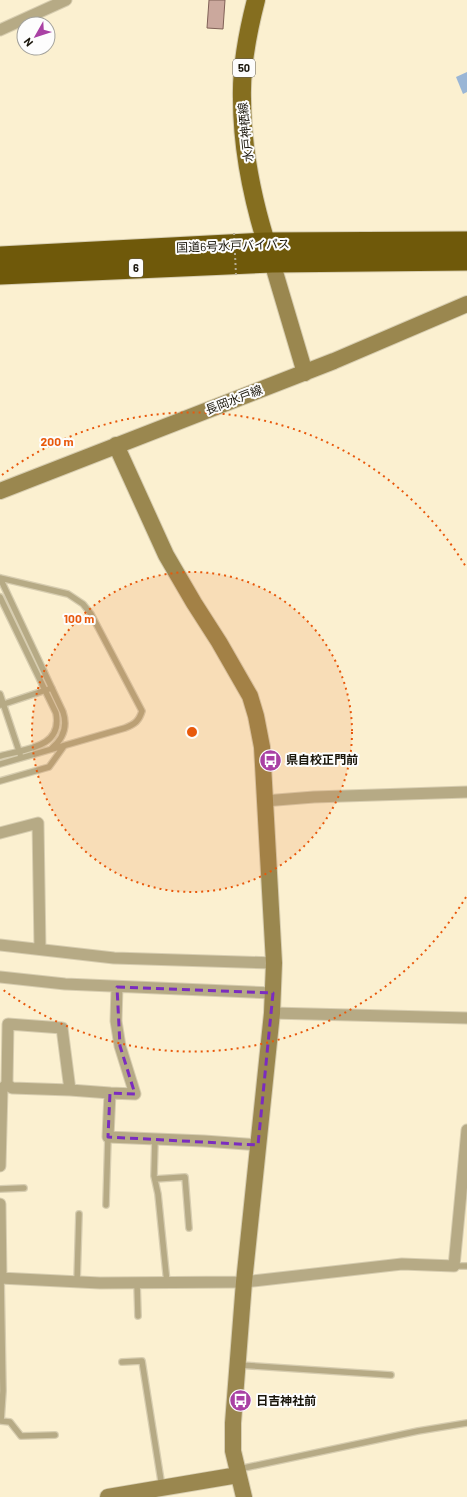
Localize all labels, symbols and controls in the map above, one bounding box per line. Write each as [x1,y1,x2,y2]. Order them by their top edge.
north arrow [16,16,56,56]
text: N [20,36,35,50]
road number: 50 [233,59,255,77]
street label: 水戸神栖線 [235,102,255,163]
street label: 国道6号水戸バイパス [176,236,290,254]
road number: 6 [129,259,143,277]
street label: 長岡水戸線 [203,382,264,416]
text: 200 m [41,434,73,448]
text: 100 m [64,611,94,625]
centre of rings [185,725,199,739]
bus stop icon: 県自校正門前 [258,747,284,773]
place label: 県自校正門前 [286,752,358,766]
bus stop icon: 日吉神社前 [228,1388,254,1414]
place label: 日吉神社前 [256,1393,316,1407]

